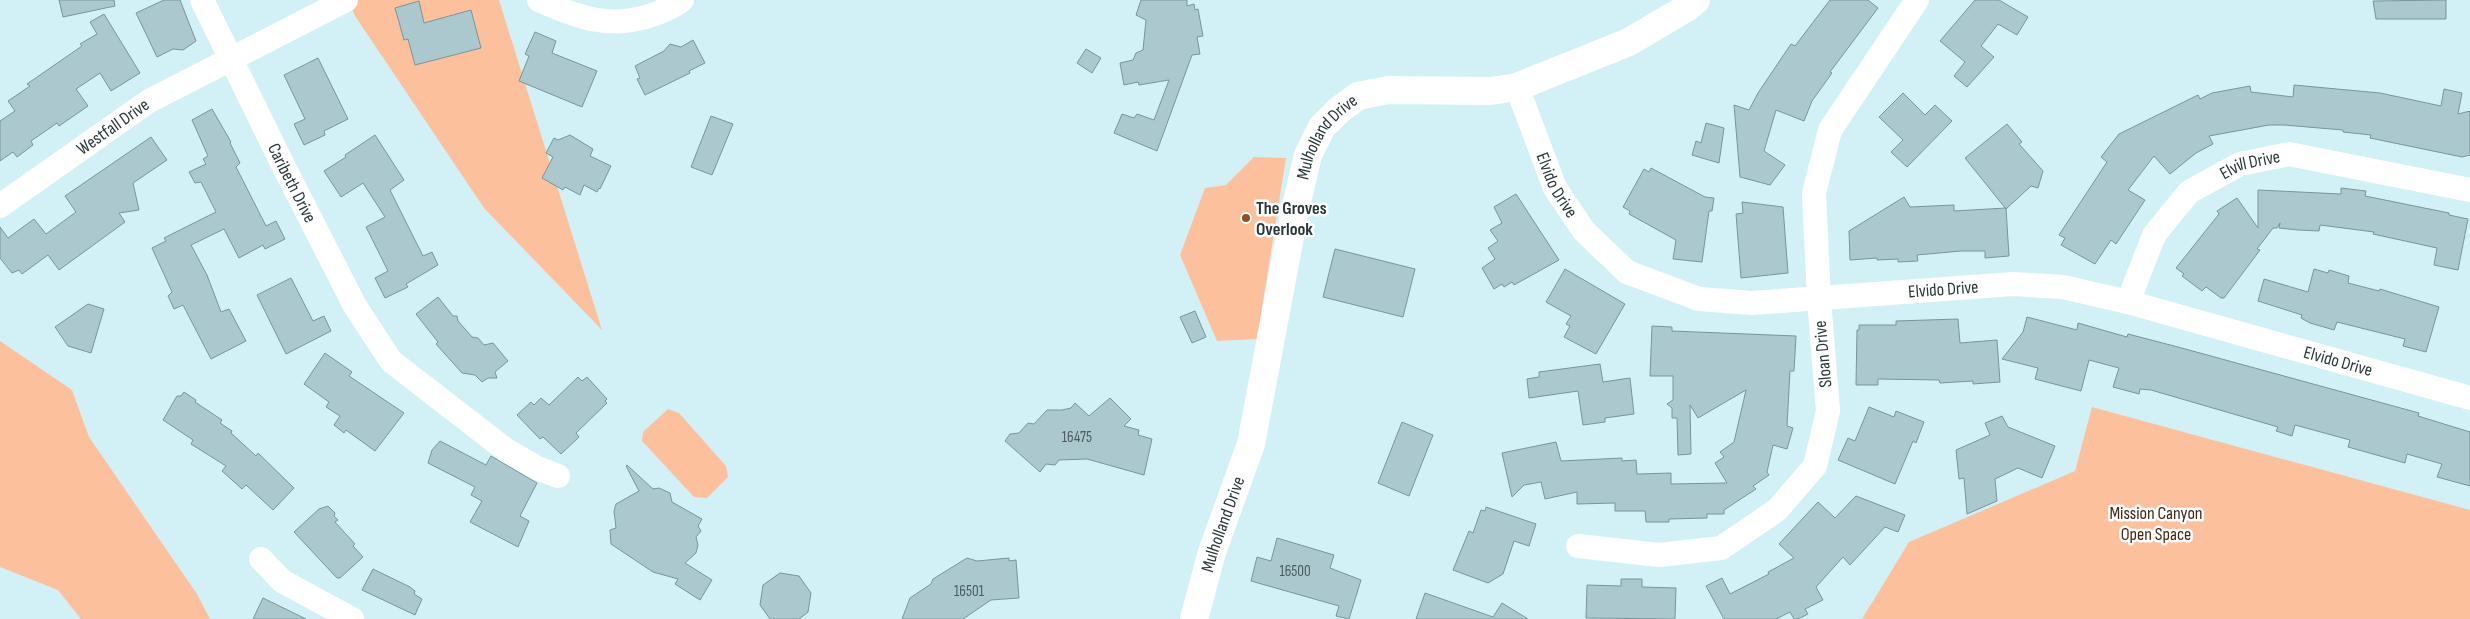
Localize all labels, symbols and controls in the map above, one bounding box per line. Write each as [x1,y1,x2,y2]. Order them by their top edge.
street label: Mulholland Drive [1292,90,1361,182]
street label: Westfall Drive [73,94,153,159]
street label: Caribeth Drive [264,140,321,226]
street label: Elvill Drive [2216,146,2282,184]
street label: Elvido Drive [1532,150,1582,221]
place label: The Groves Overlook [1256,198,1327,240]
marker: The Groves Overlook [1240,212,1252,224]
street label: Elvido Drive [1907,276,1979,302]
street label: Sloan Drive [1810,319,1836,389]
street label: Elvido Drive [2301,341,2375,381]
house number: 16475 [1062,428,1092,447]
street label: Mulholland Drive [1197,474,1249,574]
park label: Mission Canyon Open Space [2109,503,2203,545]
house number: 16500 [1279,562,1311,581]
house number: 16501 [954,582,985,601]

